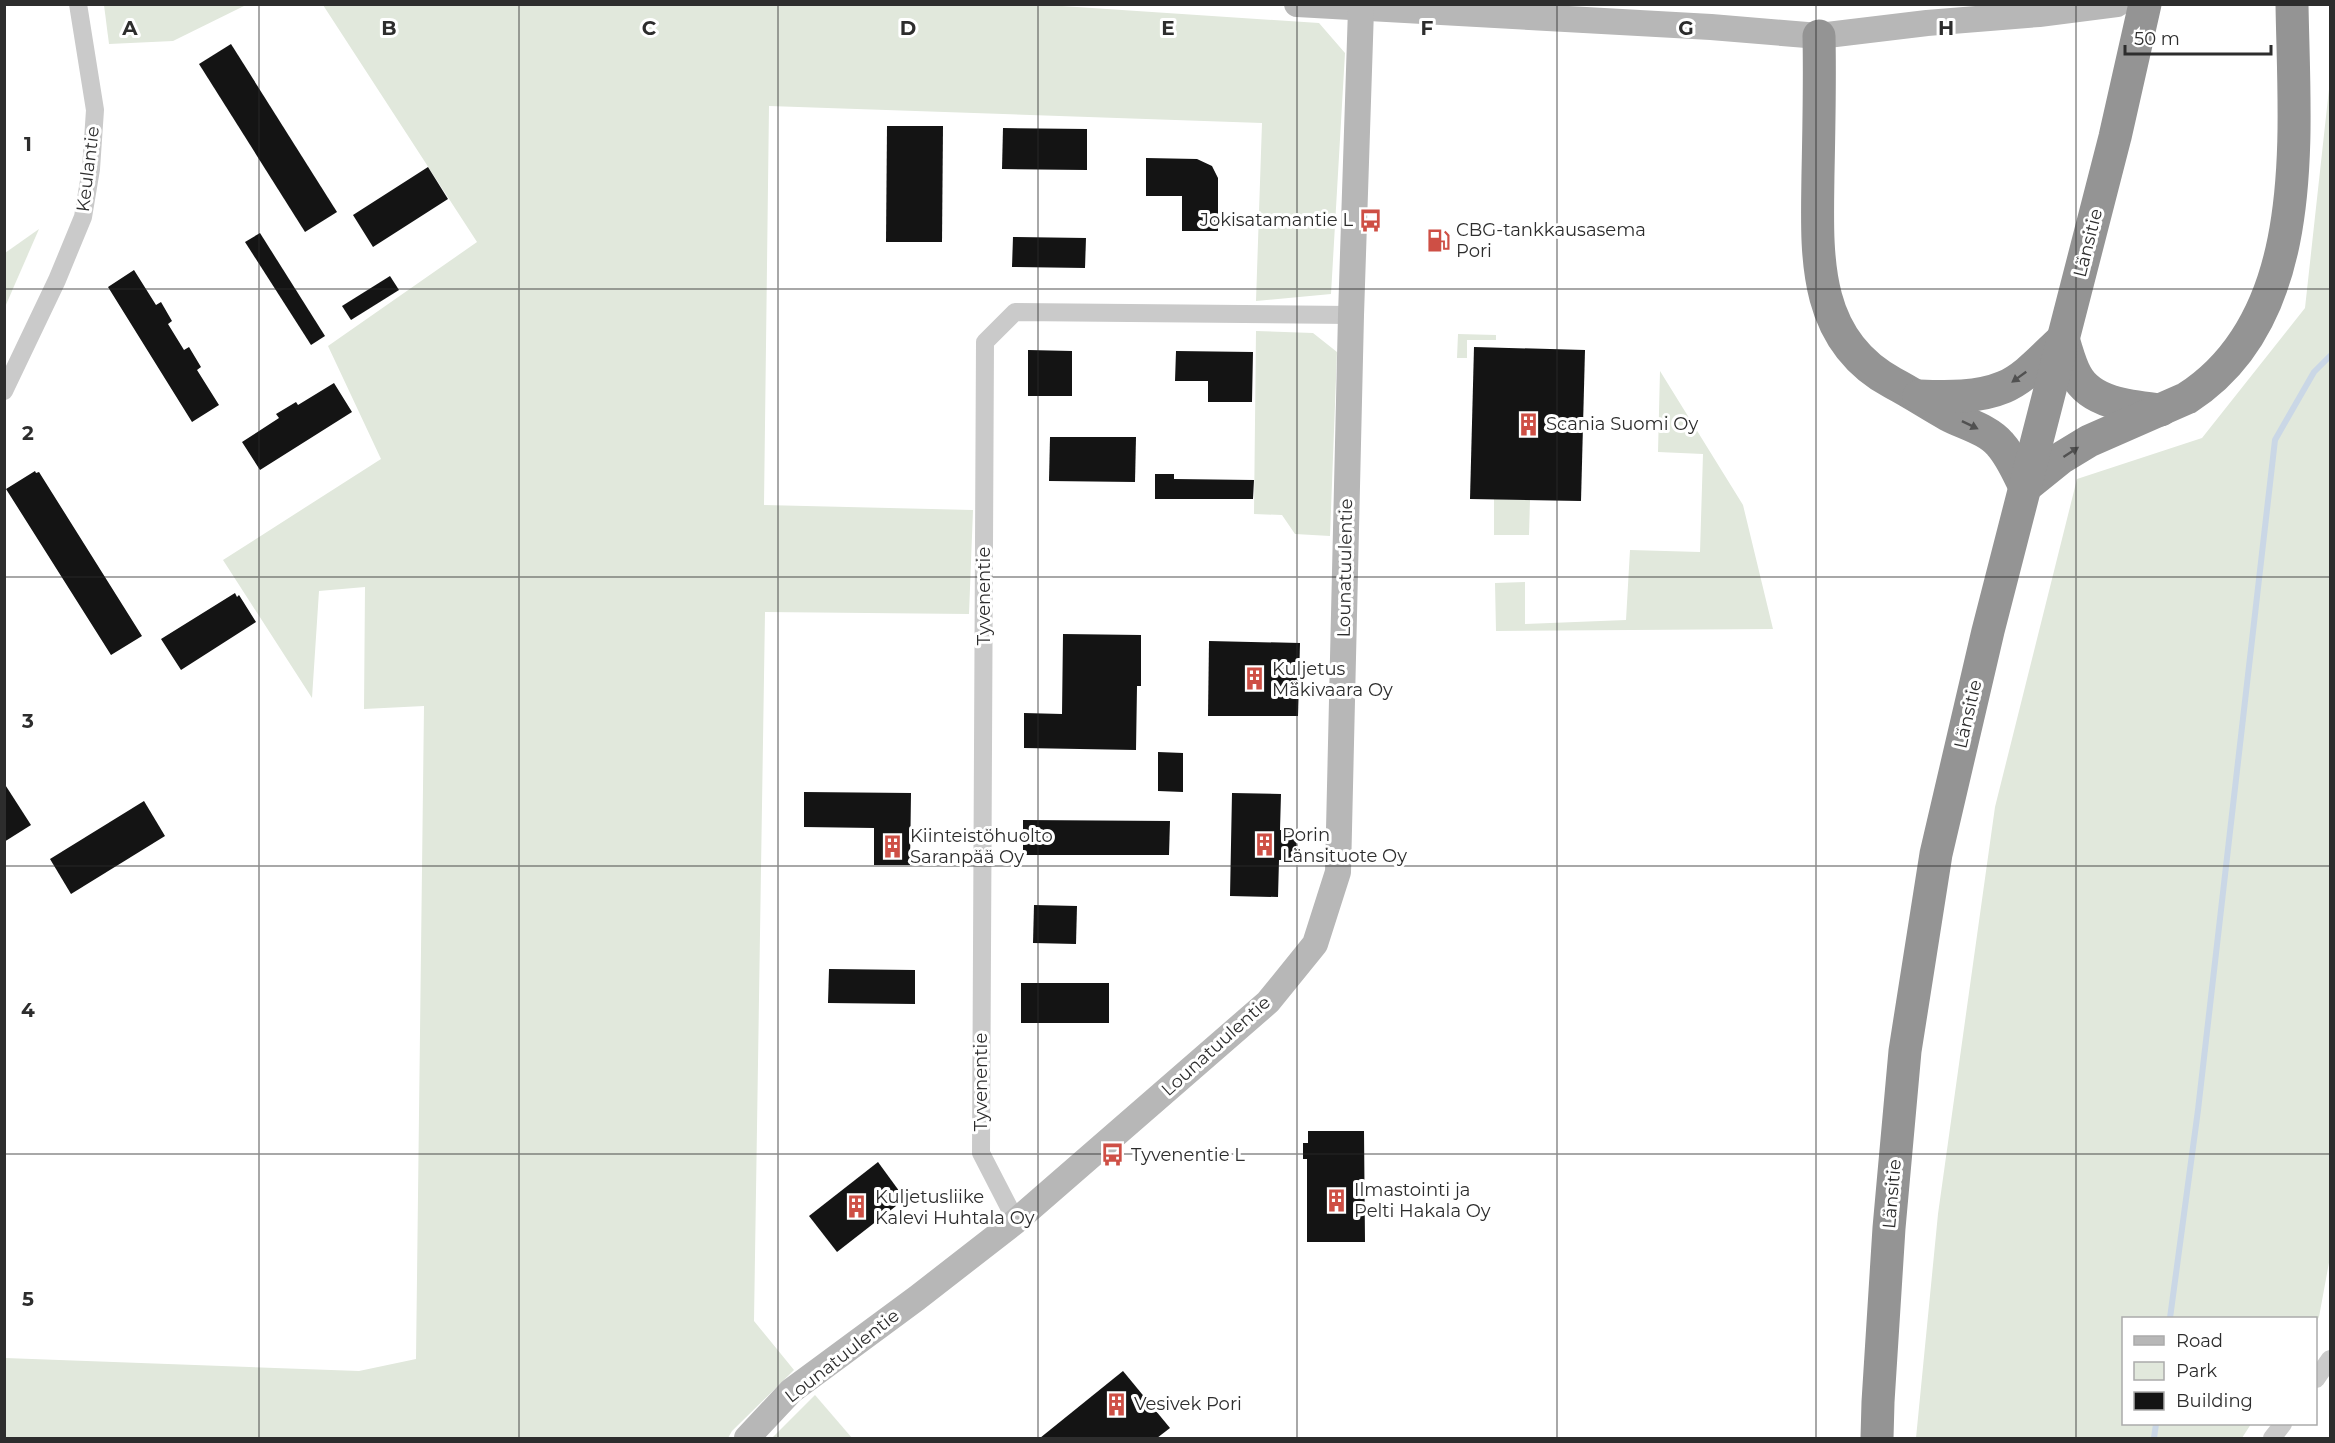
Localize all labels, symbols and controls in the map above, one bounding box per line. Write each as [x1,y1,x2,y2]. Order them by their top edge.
text: A [121,16,138,40]
text: B [381,16,397,40]
text: C [642,16,657,40]
text: D [900,16,916,40]
text: E [1161,16,1175,40]
text: F [1421,16,1434,40]
text: G [1678,16,1694,40]
text: H [1938,16,1954,40]
scale bar [2125,18,2270,56]
text: 50 m [2134,28,2180,50]
street label: Keulantie [72,125,104,213]
text: 1 [24,132,32,156]
street label: Länsitie [2069,206,2107,280]
bus stop icon: Jokisatamantie L [1358,207,1384,233]
place label: Jokisatamantie L [1199,209,1353,231]
place label: CBG-tankkausasema Pori [1456,219,1646,262]
fuel station icon: CBG-tankkausasema Pori [1425,227,1451,253]
one-way arrow [2011,371,2027,383]
building icon: Scania Suomi Oy [1515,411,1541,437]
place label: Scania Suomi Oy [1546,413,1698,435]
text: 2 [22,421,34,445]
one-way arrow [1962,421,1979,430]
one-way arrow [2063,446,2080,457]
street label: Lounatuulentie [1333,498,1357,638]
street label: Tyvenentie [973,547,995,645]
place label: Kuljetus Mäkivaara Oy [1272,658,1393,701]
building icon: Kuljetus Mäkivaara Oy [1241,666,1267,692]
street label: Länsitie [1949,677,1987,751]
text: 3 [21,709,34,733]
place label: Porin Länsituote Oy [1282,824,1407,867]
place label: Kiinteistöhuolto Saranpää Oy [910,825,1053,868]
building icon: Porin Länsituote Oy [1251,832,1277,858]
building icon: Kiinteistöhuolto Saranpää Oy [879,833,905,859]
street label: Lounatuulentie [1157,991,1275,1101]
text: 4 [21,998,35,1022]
street label: Tyvenentie [970,1033,992,1131]
bus stop icon: Tyvenentie L [1100,1142,1126,1168]
place label: Tyvenentie L [1131,1144,1245,1166]
street label: Länsitie [1878,1158,1906,1230]
place label: Ilmastointi ja Pelti Hakala Oy [1354,1179,1491,1222]
place label: Kuljetusliike Kalevi Huhtala Oy [875,1186,1035,1229]
building icon: Ilmastointi ja Pelti Hakala Oy [1323,1187,1349,1213]
building icon: Kuljetusliike Kalevi Huhtala Oy [844,1194,870,1220]
text: 5 [22,1287,34,1311]
street label: Lounatuulentie [780,1304,904,1407]
legend [2122,1317,2317,1425]
text: Road [2176,1330,2223,1352]
text: Park [2176,1360,2217,1382]
text: Building [2176,1390,2253,1412]
building icon: Vesivek Pori [1103,1391,1129,1417]
place label: Vesivek Pori [1134,1393,1242,1415]

